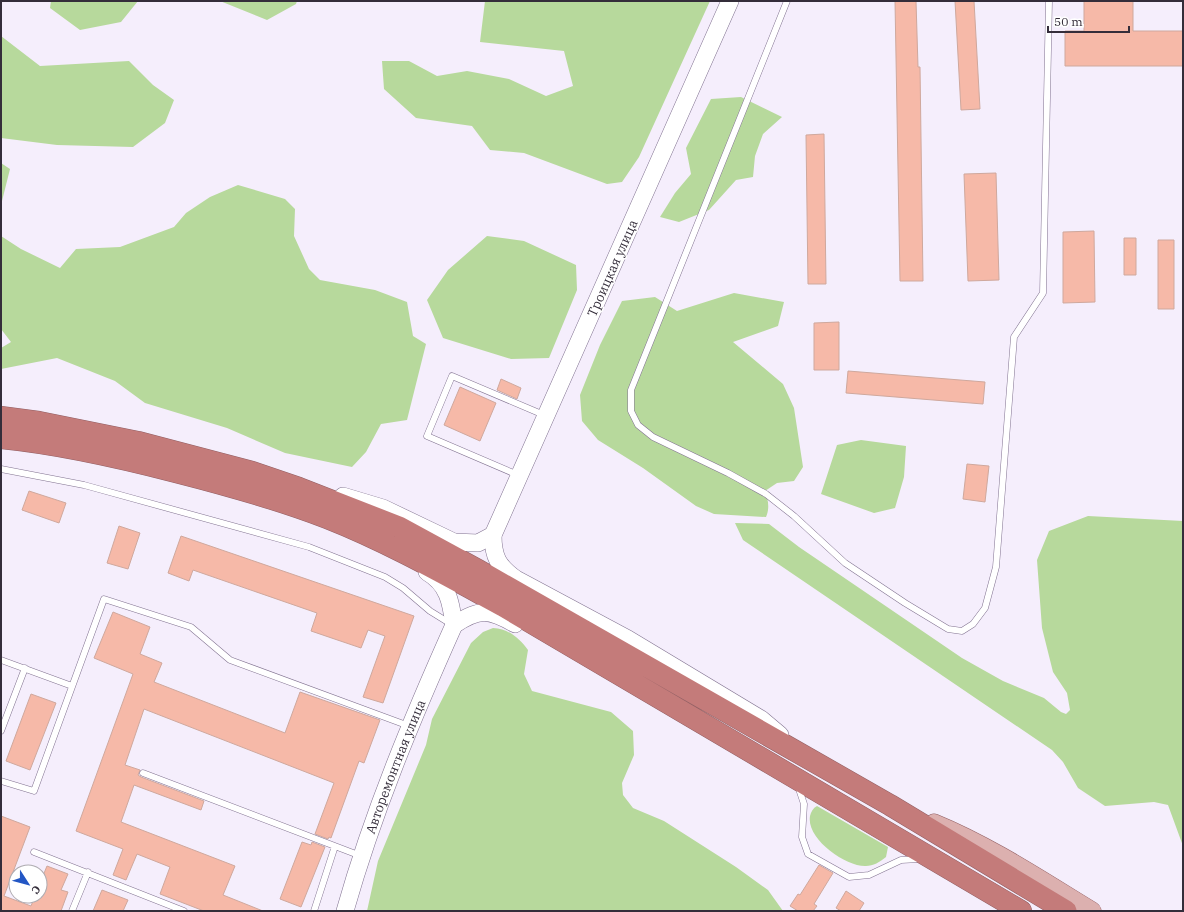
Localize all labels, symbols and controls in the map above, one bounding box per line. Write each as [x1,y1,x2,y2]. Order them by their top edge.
scale bar [1048,8,1129,34]
text: 50 m [1054,14,1083,29]
street label: Троицкая улица [583,217,641,319]
street label: Авторемонтная улица [362,697,429,836]
north arrow [8,864,48,904]
text: С [28,883,44,897]

